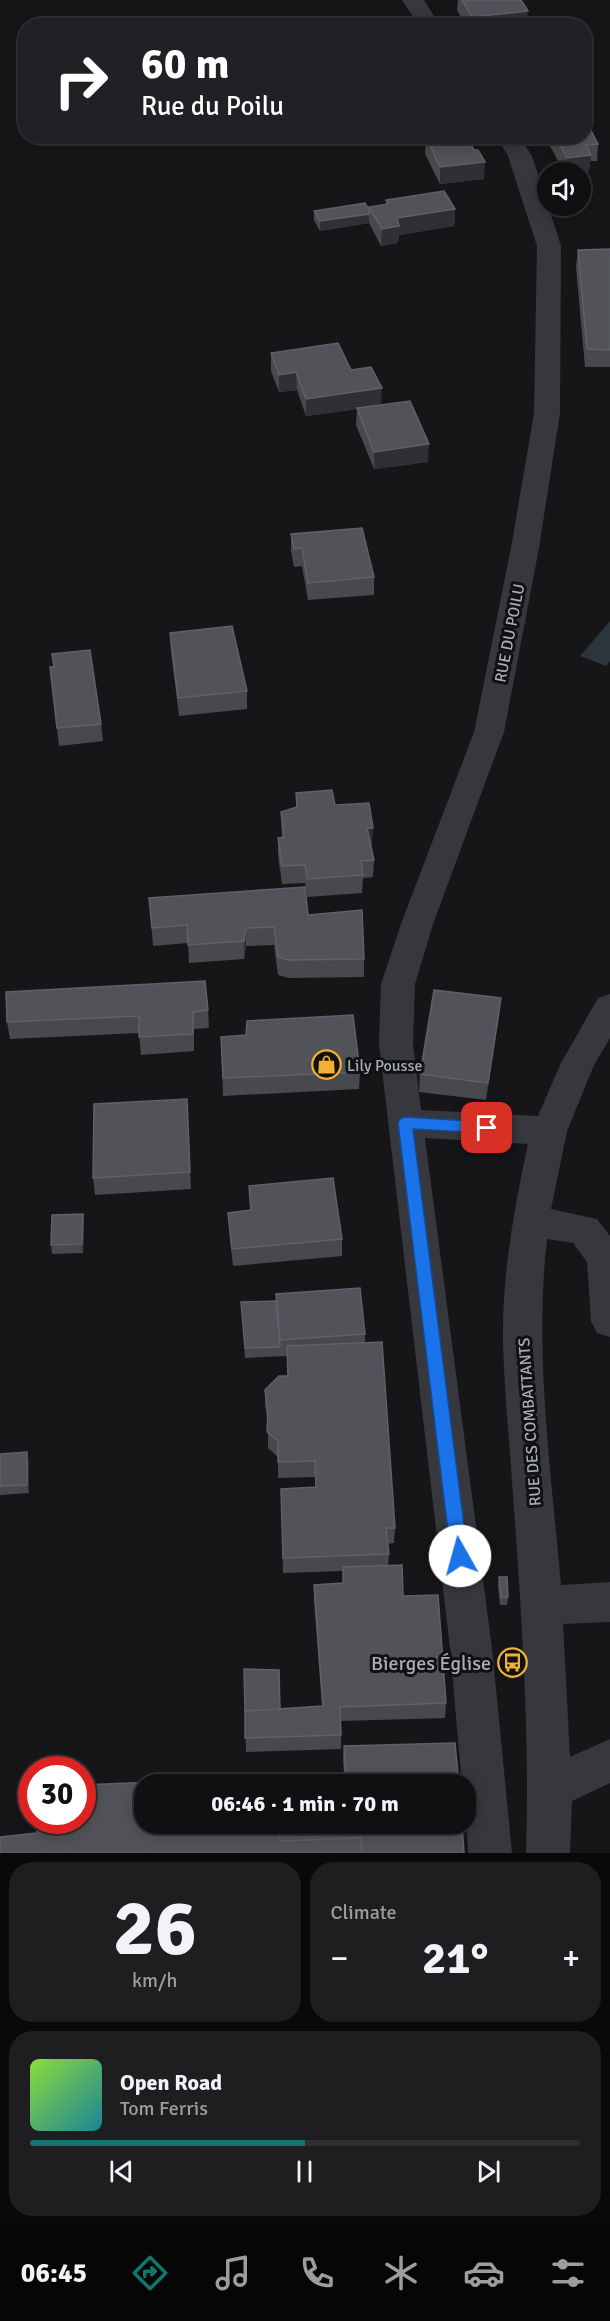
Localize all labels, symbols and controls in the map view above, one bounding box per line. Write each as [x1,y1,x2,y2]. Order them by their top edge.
text: 60 m [141,39,230,90]
icon: right [42,42,120,120]
text: Rue du Poilu [141,90,284,123]
map controls [537,162,591,216]
button: sound [537,162,591,216]
street label: RUE DU POILU [491,582,529,684]
shop icon: Lily Pousse [310,1049,342,1081]
place label: Lily Pousse [347,1056,423,1076]
pin [461,1102,512,1153]
icon: arrive [470,1111,503,1144]
street label: RUE DES COMBATTANTS [514,1337,546,1507]
position arrow [428,1524,492,1588]
bus stop icon: Bierges Église [496,1647,528,1679]
place label: Bierges Église [371,1651,491,1676]
speed limit sign: 30 [18,1756,96,1834]
text: 06:46 · 1 min · 70 m [211,1790,399,1817]
text: 26 [113,1881,197,1977]
text: Climate [331,1900,396,1925]
text: 21° [422,1931,489,1986]
text: − [331,1938,348,1979]
text: + [562,1938,580,1979]
text: km/h [132,1968,177,1993]
text: Open Road [120,2069,222,2096]
text: Tom Ferris [120,2096,208,2121]
icon: previous [105,2155,138,2188]
icon: pause [288,2155,321,2188]
icon: next [472,2155,505,2188]
icon: directions [129,2252,171,2294]
icon: music [212,2252,254,2294]
icon: phone [296,2252,338,2294]
icon: climate [380,2252,422,2294]
icon: car [463,2252,505,2294]
icon: filters [547,2252,589,2294]
text: 06:45 [21,2257,87,2290]

